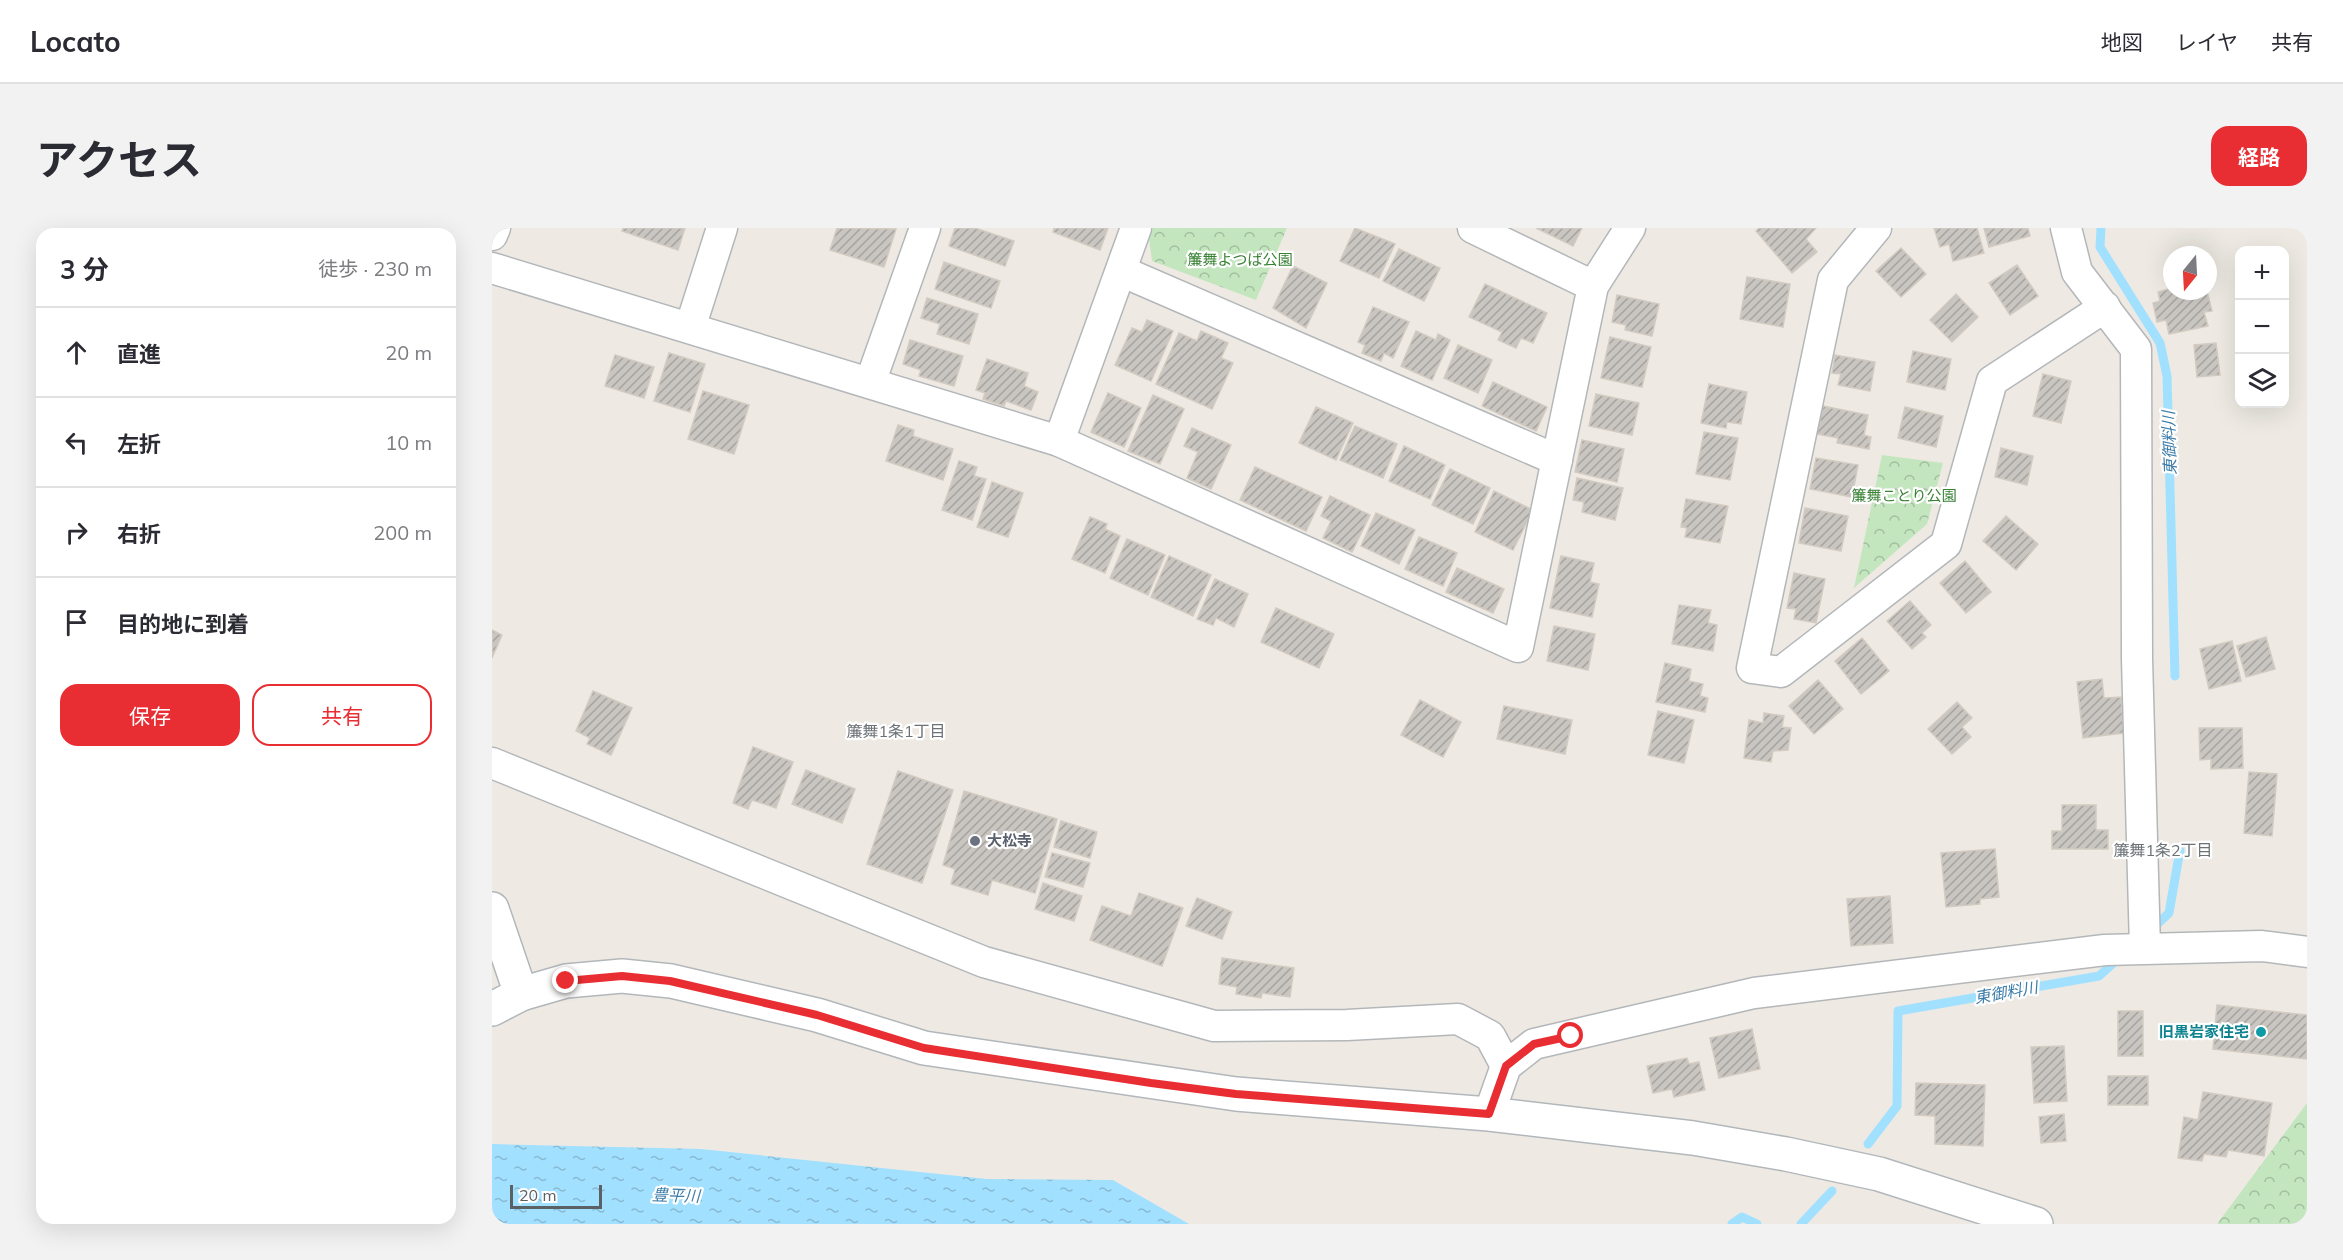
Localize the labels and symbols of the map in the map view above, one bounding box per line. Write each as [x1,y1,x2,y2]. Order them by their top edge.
north arrow [2163,246,2217,300]
park label: 簾舞よつば公園 [1187,250,1293,269]
water label: 東御料川 [2158,409,2180,475]
park label: 簾舞ことり公園 [1851,486,1957,505]
district label: 簾舞1条1丁目 [846,721,946,741]
place label: 大松寺 [987,831,1032,850]
marker: 大松寺 [968,834,982,848]
district label: 簾舞1条2丁目 [2113,840,2213,860]
route end [552,967,578,993]
water label: 東御料川 [1973,976,2041,1007]
route start [1557,1022,1583,1048]
place label: 旧黒岩家住宅 [2159,1022,2249,1041]
marker: 旧黒岩家住宅 [2254,1025,2268,1039]
scale bar [510,1182,602,1210]
water label: 豊平川 [652,1184,702,1206]

